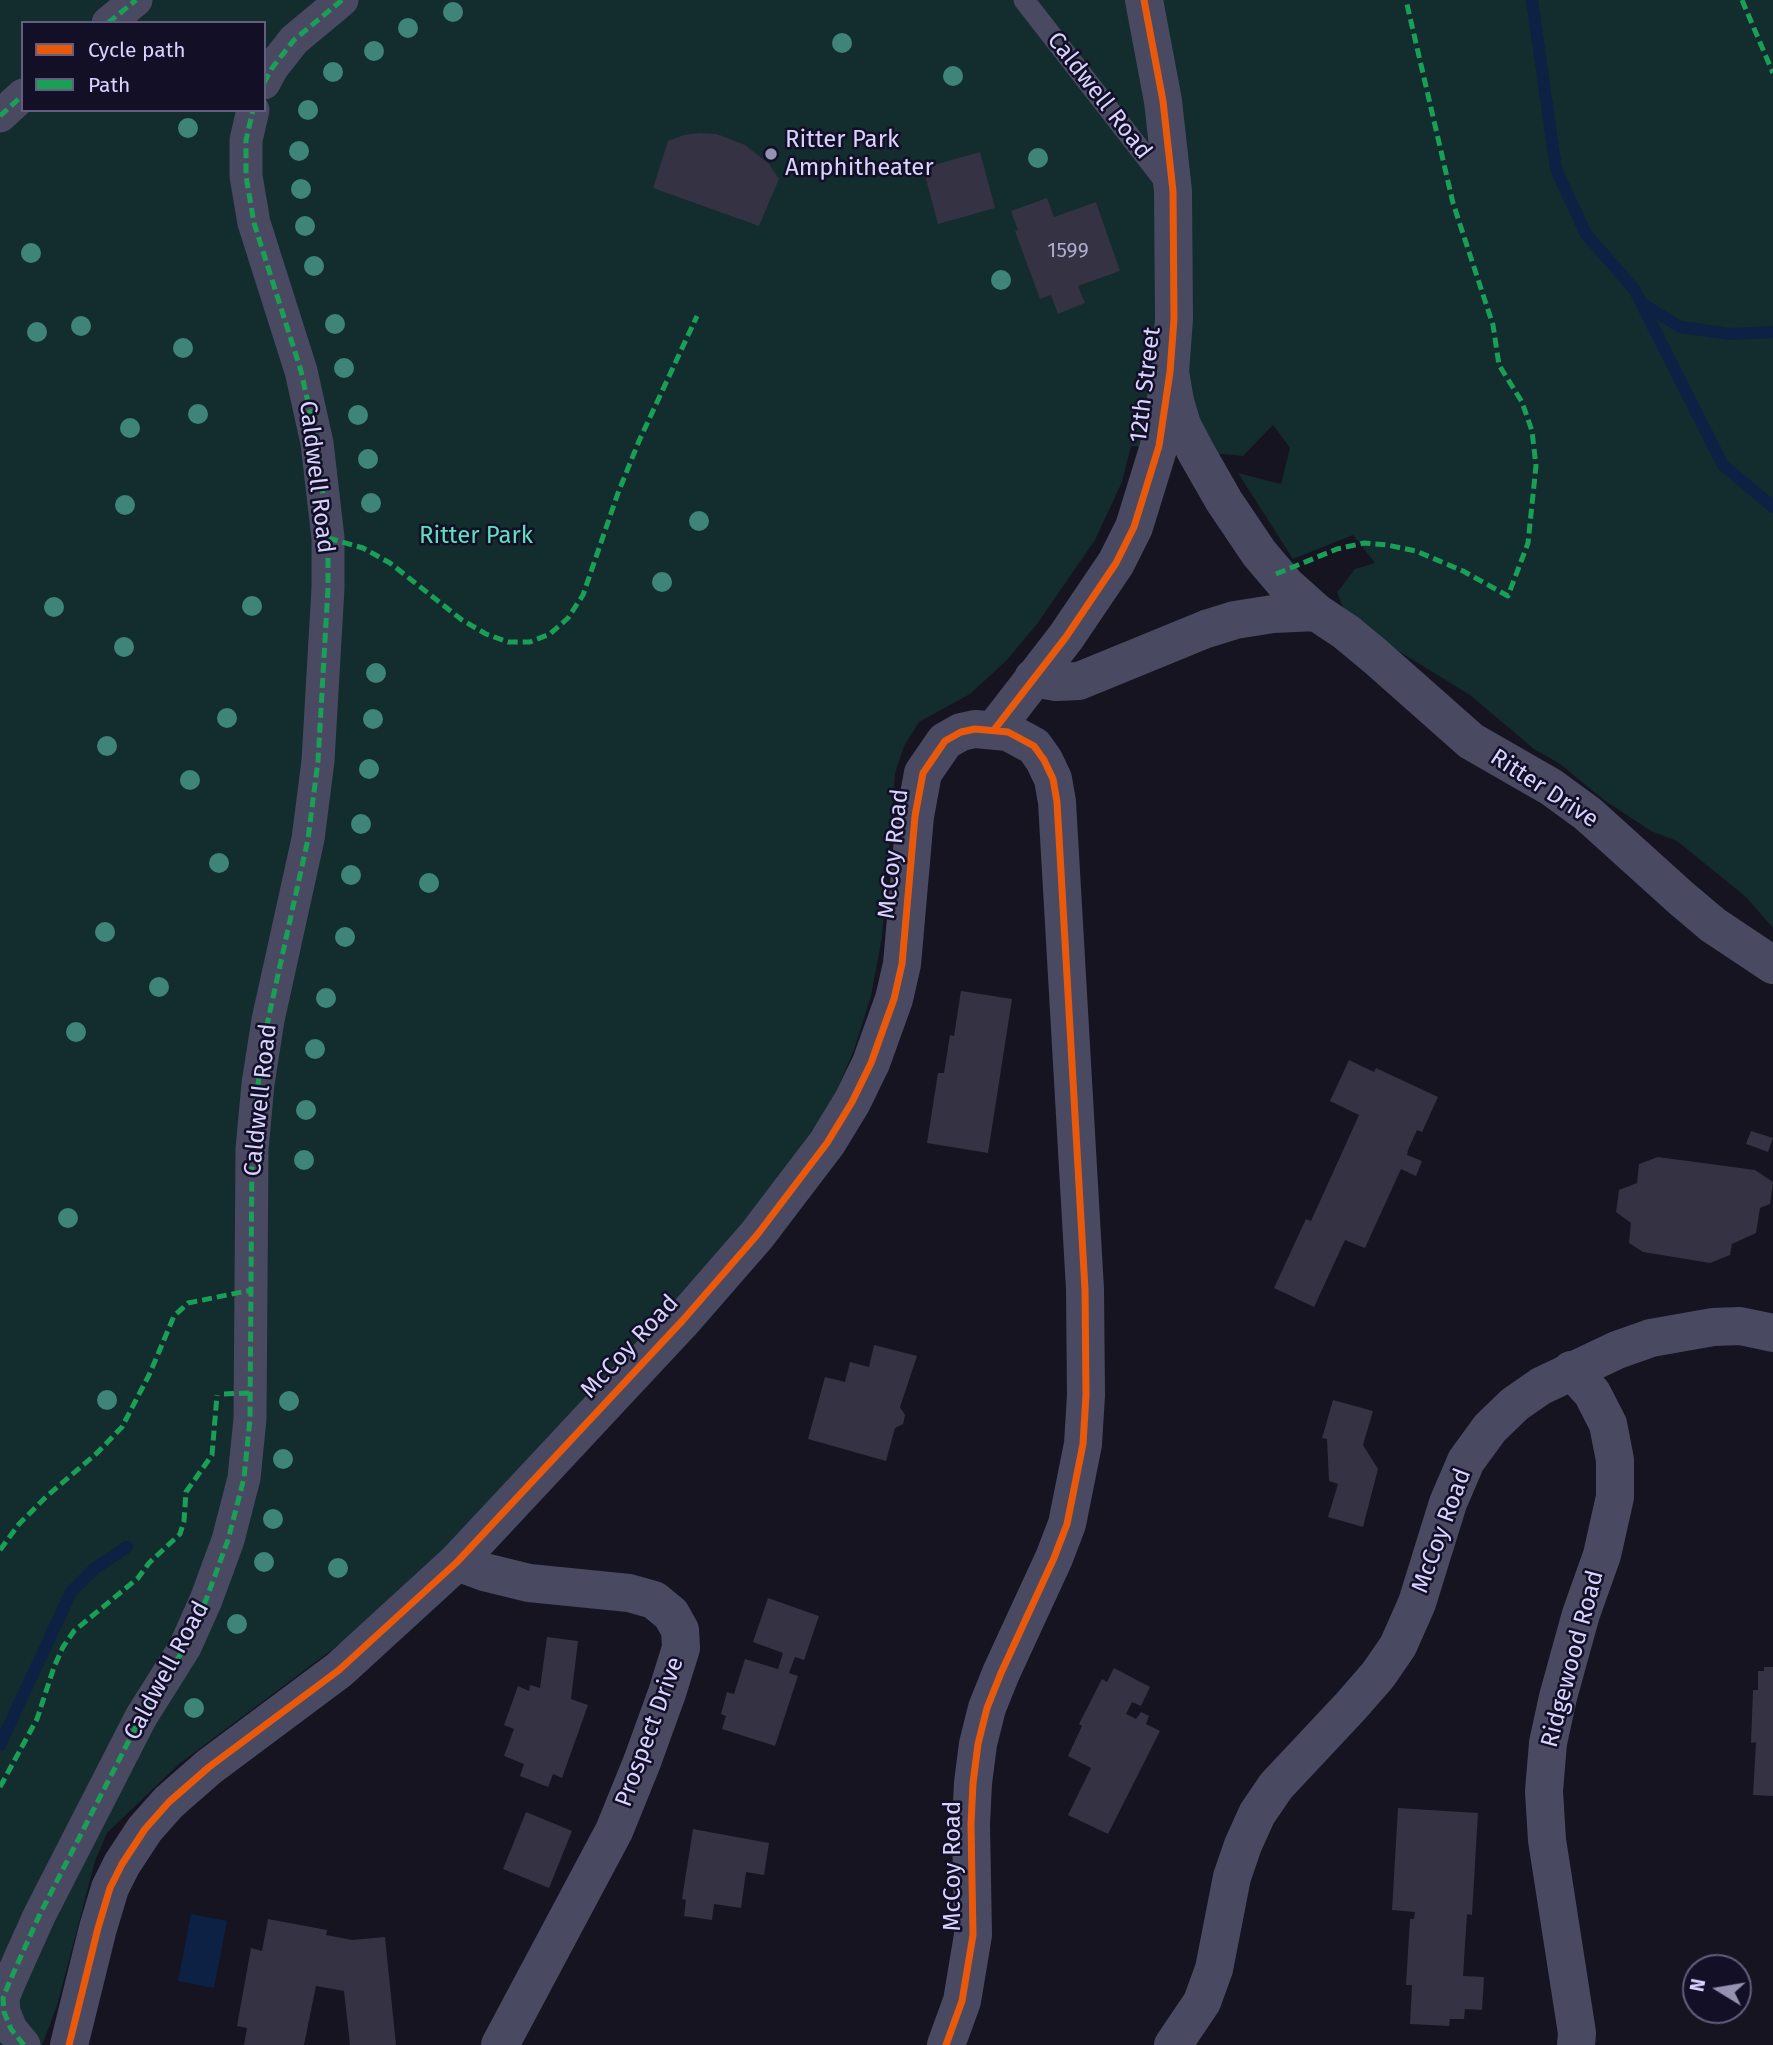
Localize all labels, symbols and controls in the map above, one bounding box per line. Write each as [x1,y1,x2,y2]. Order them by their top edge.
legend [21,21,266,112]
street label: Caldwell Road [1040,27,1158,165]
text: Cycle path [88,37,186,63]
text: Path [88,72,130,98]
place label: Ritter Park Amphitheater [785,126,934,182]
marker: Ritter Park Amphitheater [763,146,779,162]
house number: 1599 [1047,238,1089,264]
street label: 12th Street [1125,325,1167,445]
street label: Caldwell Road [292,399,340,555]
park label: Ritter Park [419,522,533,550]
street label: Ritter Drive [1484,743,1604,835]
street label: McCoy Road [873,788,915,920]
street label: Caldwell Road [239,1022,283,1178]
street label: McCoy Road [575,1289,685,1405]
street label: McCoy Road [1406,1465,1478,1597]
street label: Ridgewood Road [1536,1567,1610,1751]
street label: Caldwell Road [118,1597,216,1745]
street label: Prospect Drive [610,1653,690,1811]
street label: McCoy Road [939,1801,967,1931]
north arrow [1682,1954,1752,2024]
text: N [1685,1977,1710,1994]

